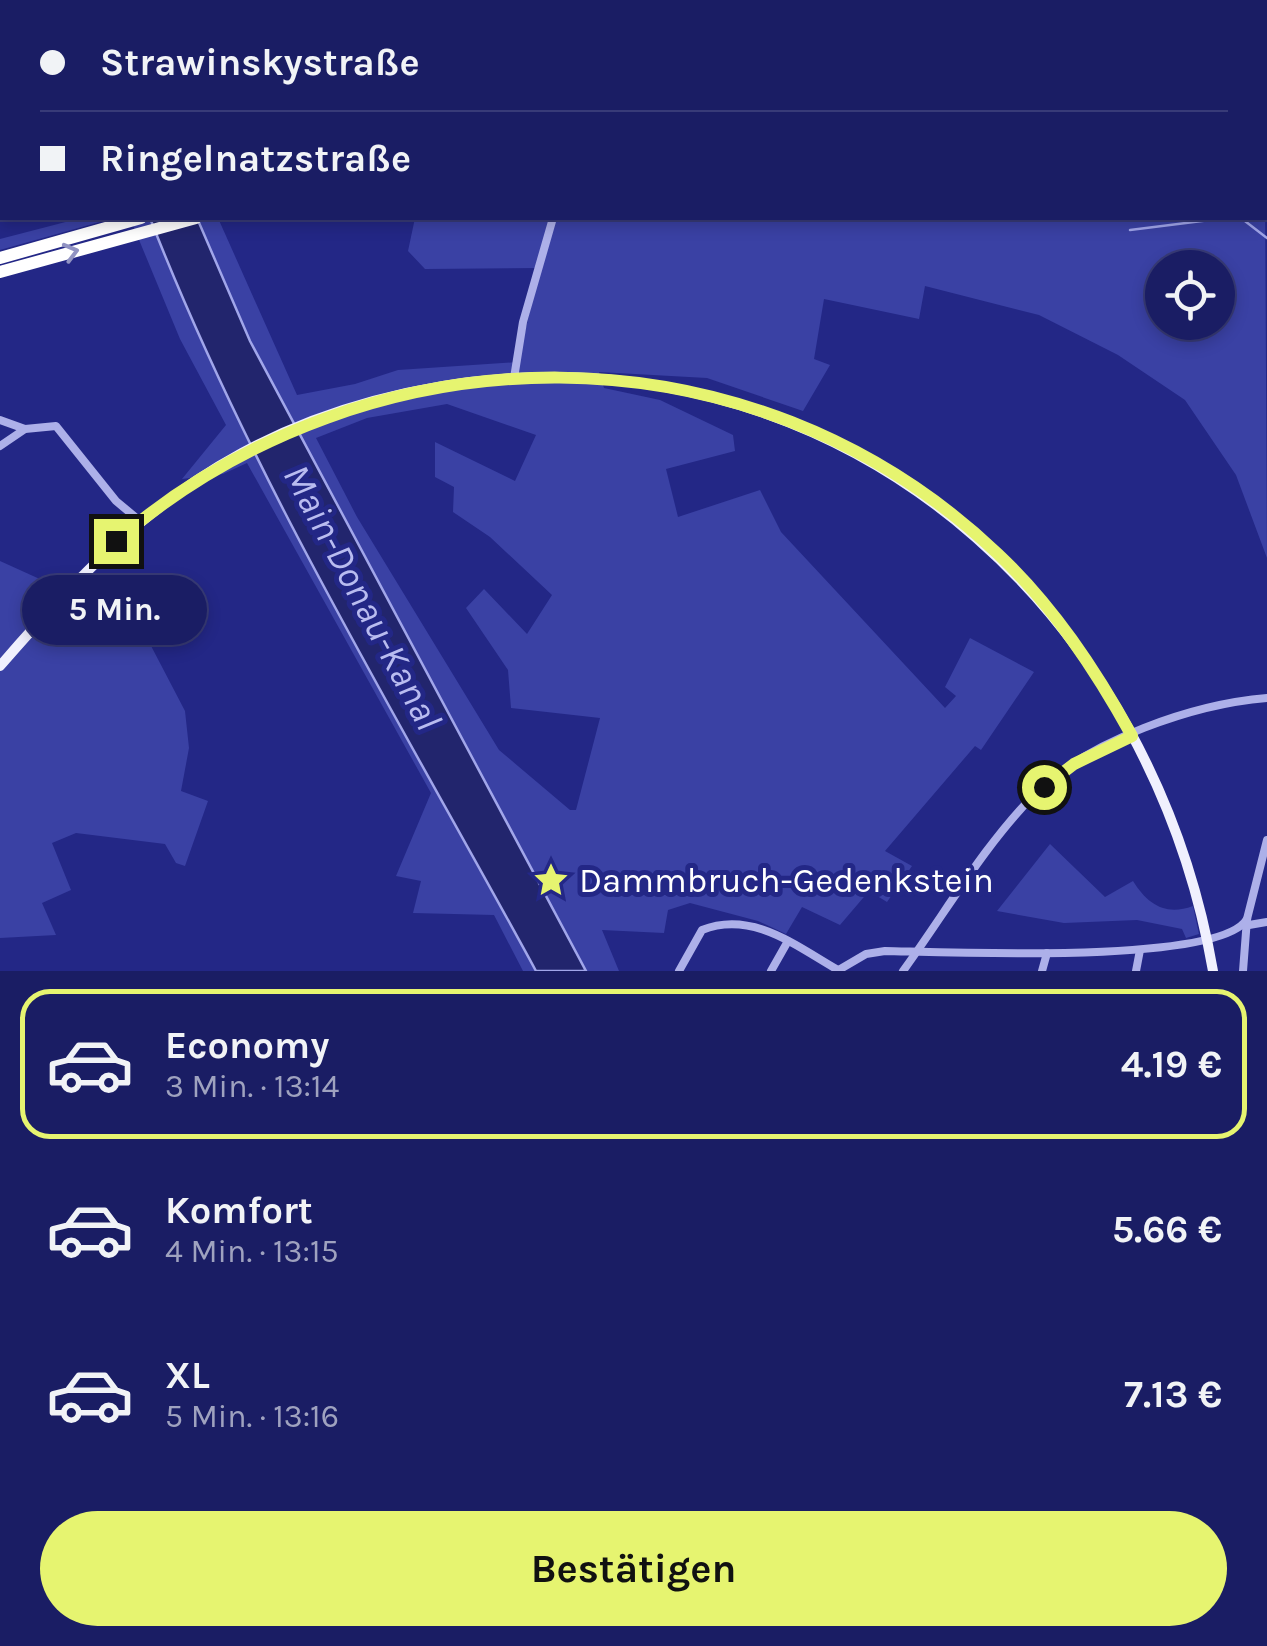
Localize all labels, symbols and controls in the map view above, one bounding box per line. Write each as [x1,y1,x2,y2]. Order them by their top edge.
text: Strawinskystraße [100,40,420,85]
text: Ringelnatzstraße [100,136,411,181]
one-way arrow [62,243,79,264]
map controls [1145,250,1235,340]
button: locate [1145,250,1235,340]
water label: Main-Donau-Kanal [274,457,451,738]
route end [94,519,139,564]
callout: 5 Min. [23,576,208,646]
text: 5 Min. [68,591,161,628]
route start [1022,765,1067,810]
place label: Dammbruch-Gedenkstein [579,860,994,901]
place icon: Dammbruch-Gedenkstein [532,861,570,899]
icon: car [45,1019,135,1109]
text: Economy [165,1023,329,1068]
text: 4.19 € [1121,1042,1222,1087]
text: 3 Min. · 13:14 [165,1068,339,1105]
icon: car [45,1184,135,1274]
text: Komfort [165,1188,313,1233]
text: 5.66 € [1112,1207,1222,1252]
text: 4 Min. · 13:15 [165,1233,339,1270]
icon: car [45,1349,135,1439]
text: XL [165,1353,210,1398]
text: 7.13 € [1124,1372,1222,1417]
text: 5 Min. · 13:16 [165,1398,339,1435]
button: Bestätigen [40,1511,1227,1626]

